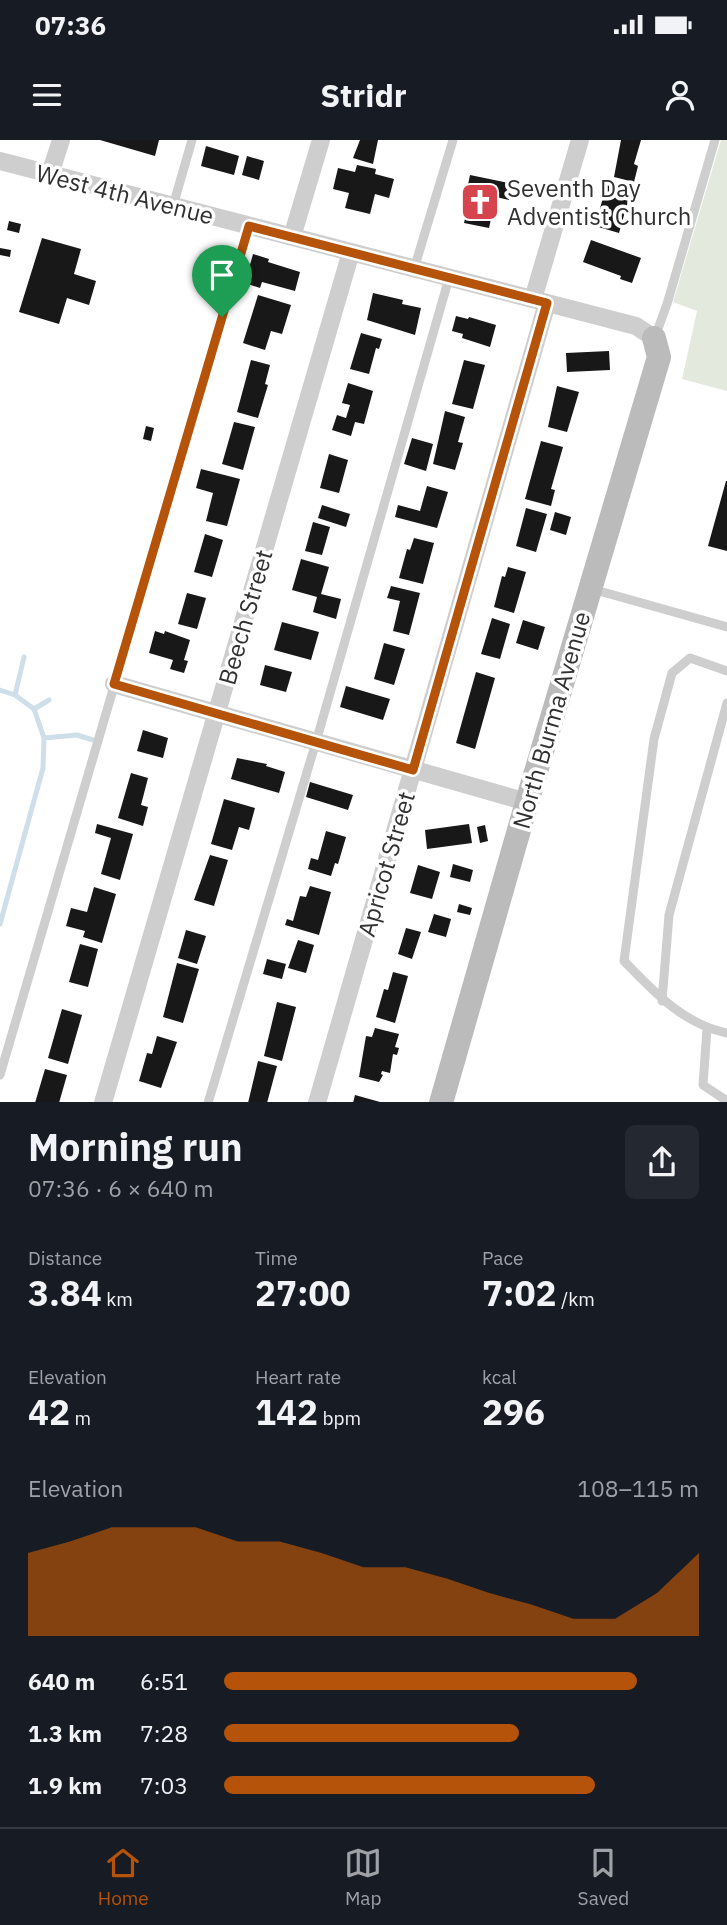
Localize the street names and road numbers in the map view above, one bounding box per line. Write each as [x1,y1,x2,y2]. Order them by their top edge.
street label: West 4th Avenue [33,156,217,232]
street label: Beech Street [210,546,280,688]
street label: North Burma Avenue [505,608,597,832]
street label: Apricot Street [350,788,422,940]

